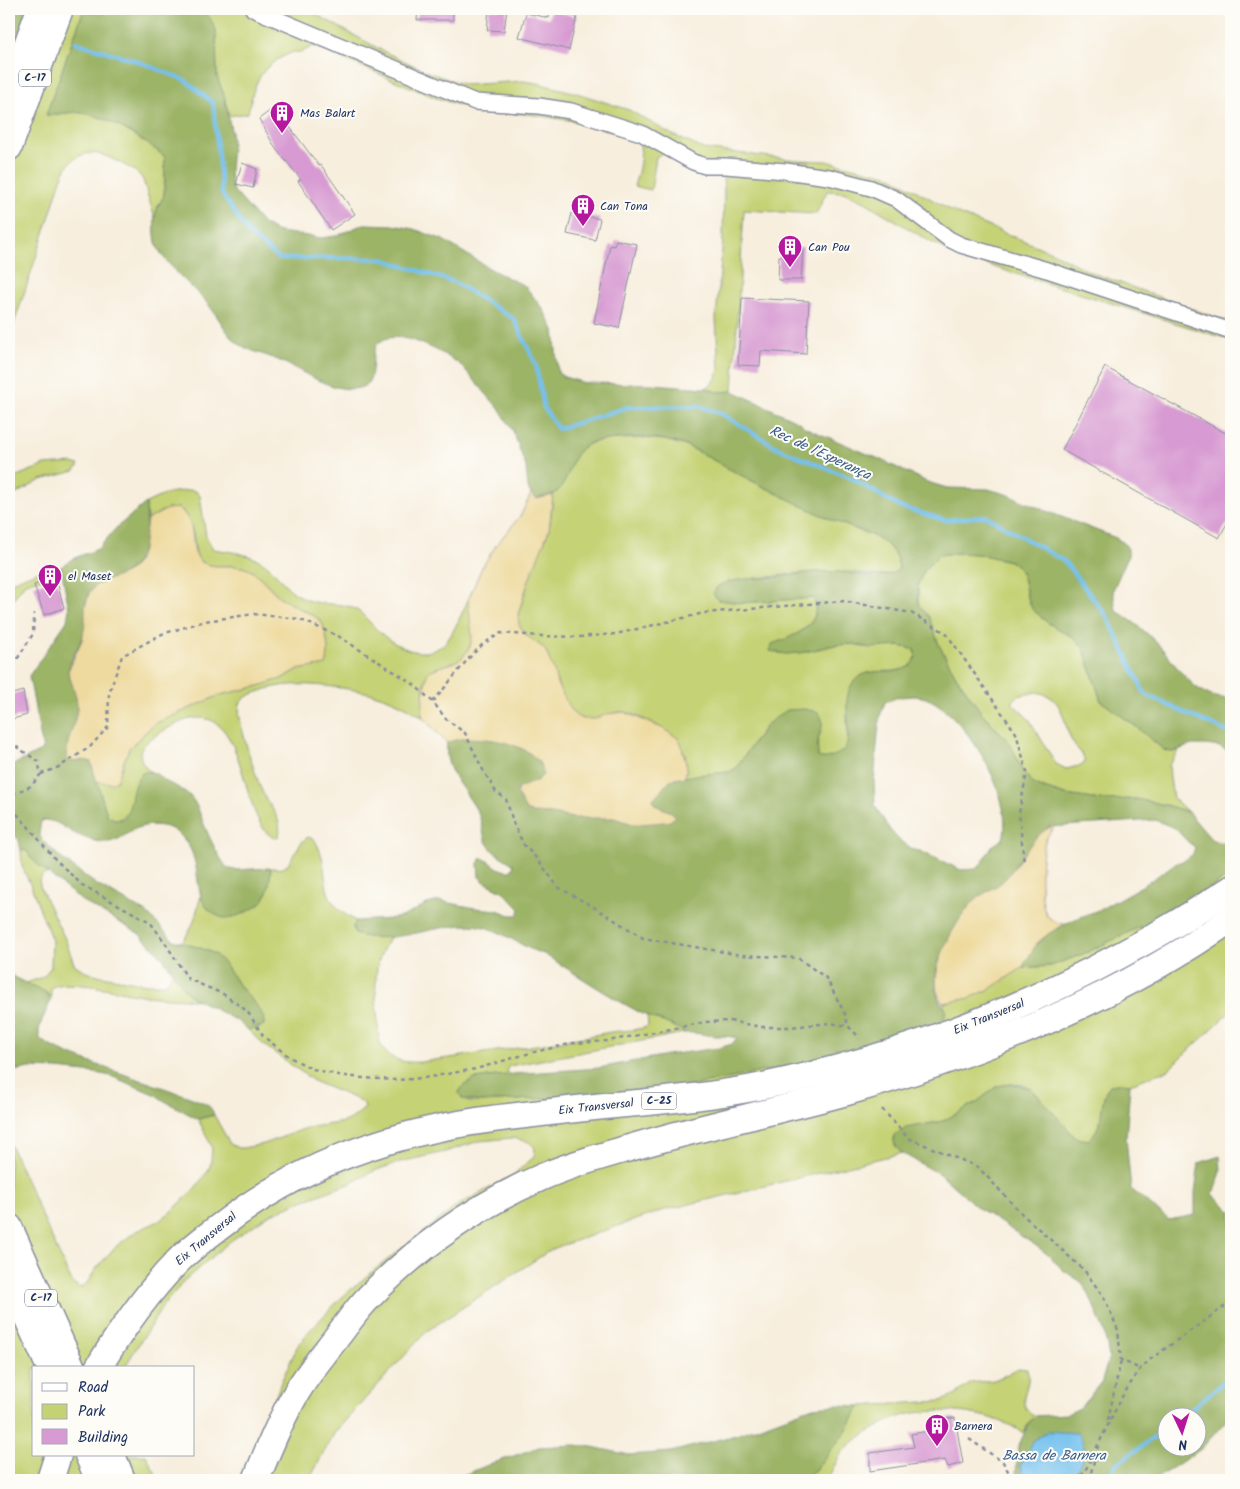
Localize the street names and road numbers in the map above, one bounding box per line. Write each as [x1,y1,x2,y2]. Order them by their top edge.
road number: C-17 [19,70,51,86]
street label: Eix Transversal [950,994,1028,1040]
road number: C-25 [642,1092,676,1110]
street label: Eix Transversal [557,1094,635,1120]
street label: Eix Transversal [171,1207,241,1271]
road number: C-17 [25,1290,57,1306]

